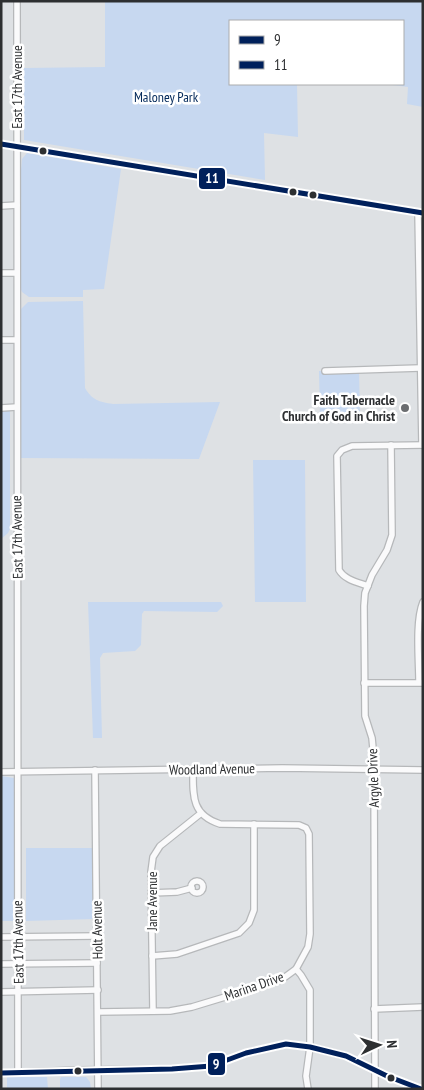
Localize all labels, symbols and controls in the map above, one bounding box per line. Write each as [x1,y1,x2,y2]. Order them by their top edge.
legend [229,20,404,85]
text: 9 [274,30,281,49]
street label: East 17th Avenue [8,45,26,129]
text: 11 [274,55,288,74]
park label: Maloney Park [134,88,199,106]
unlabelled marker [38,146,48,156]
line badge: 11 [198,167,226,190]
text: 11 [205,169,219,187]
unlabelled marker [288,187,298,197]
unlabelled marker [308,190,318,200]
place label: Faith Tabernacle Church of God in Christ [282,391,395,425]
marker: Faith Tabernacle Church of God in Christ [399,402,411,414]
street label: East 17th Avenue [7,495,27,579]
street label: Argyle Drive [363,748,383,808]
street label: Woodland Avenue [169,759,255,779]
street label: Jane Avenue [143,871,161,931]
street label: East 17th Avenue [8,900,28,984]
street label: Holt Avenue [87,900,107,959]
street label: Marina Drive [222,967,286,1005]
north arrow [354,1020,404,1070]
text: N [383,1040,401,1048]
line badge: 9 [207,1052,226,1076]
text: 9 [213,1055,220,1073]
unlabelled marker [73,1066,83,1076]
unlabelled marker [386,1073,396,1083]

